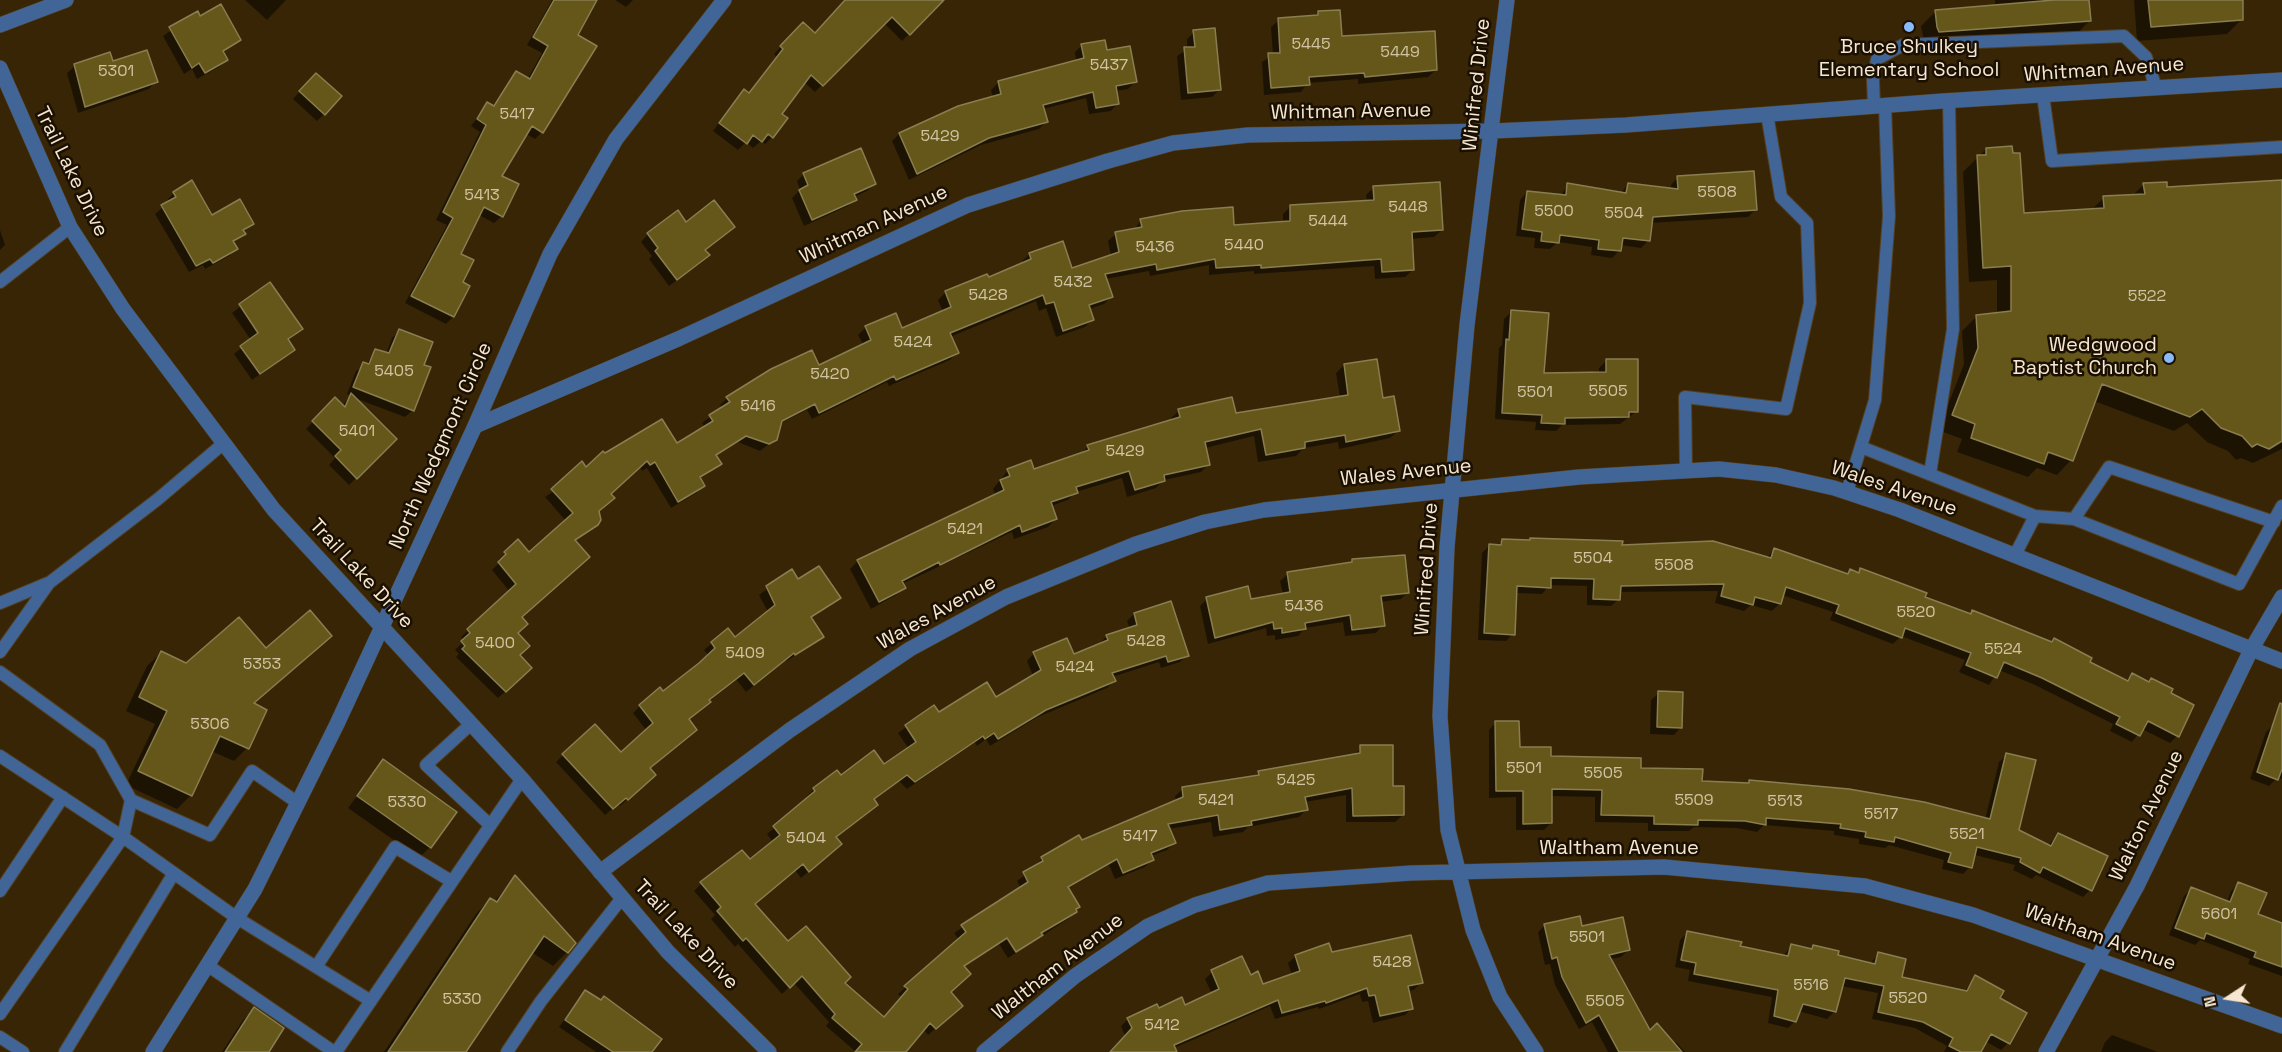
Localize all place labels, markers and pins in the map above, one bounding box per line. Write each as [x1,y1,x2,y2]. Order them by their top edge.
marker: Bruce Shulkey Elementary School [1902,20,1916,34]
place label: Bruce Shulkey Elementary School [1819,36,1999,83]
place label: Wedgwood Baptist Church [2012,334,2157,381]
marker: Wedgwood Baptist Church [2162,351,2176,365]

